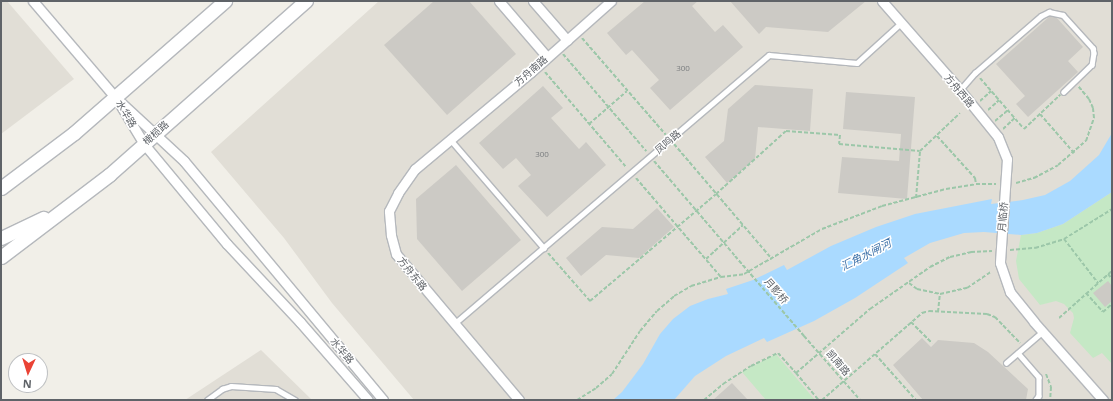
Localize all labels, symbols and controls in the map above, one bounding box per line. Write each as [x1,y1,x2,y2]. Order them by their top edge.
street label: 方舟南路 [512,53,550,89]
house number: 300 [676,63,690,73]
street label: 方舟西路 [942,72,976,110]
street label: 水华路 [113,98,139,130]
street label: 橄榄路 [141,119,171,147]
street label: 凤鸣路 [653,128,683,156]
house number: 300 [535,149,549,159]
street label: 月临桥 [996,202,1010,232]
water label: 汇角水闸河 [839,237,893,273]
street label: 方舟东路 [395,255,429,293]
street label: 月影桥 [762,276,790,306]
street label: 水华路 [328,336,356,366]
street label: 凯南路 [824,348,852,378]
north arrow [8,353,48,393]
text: N [22,377,32,392]

